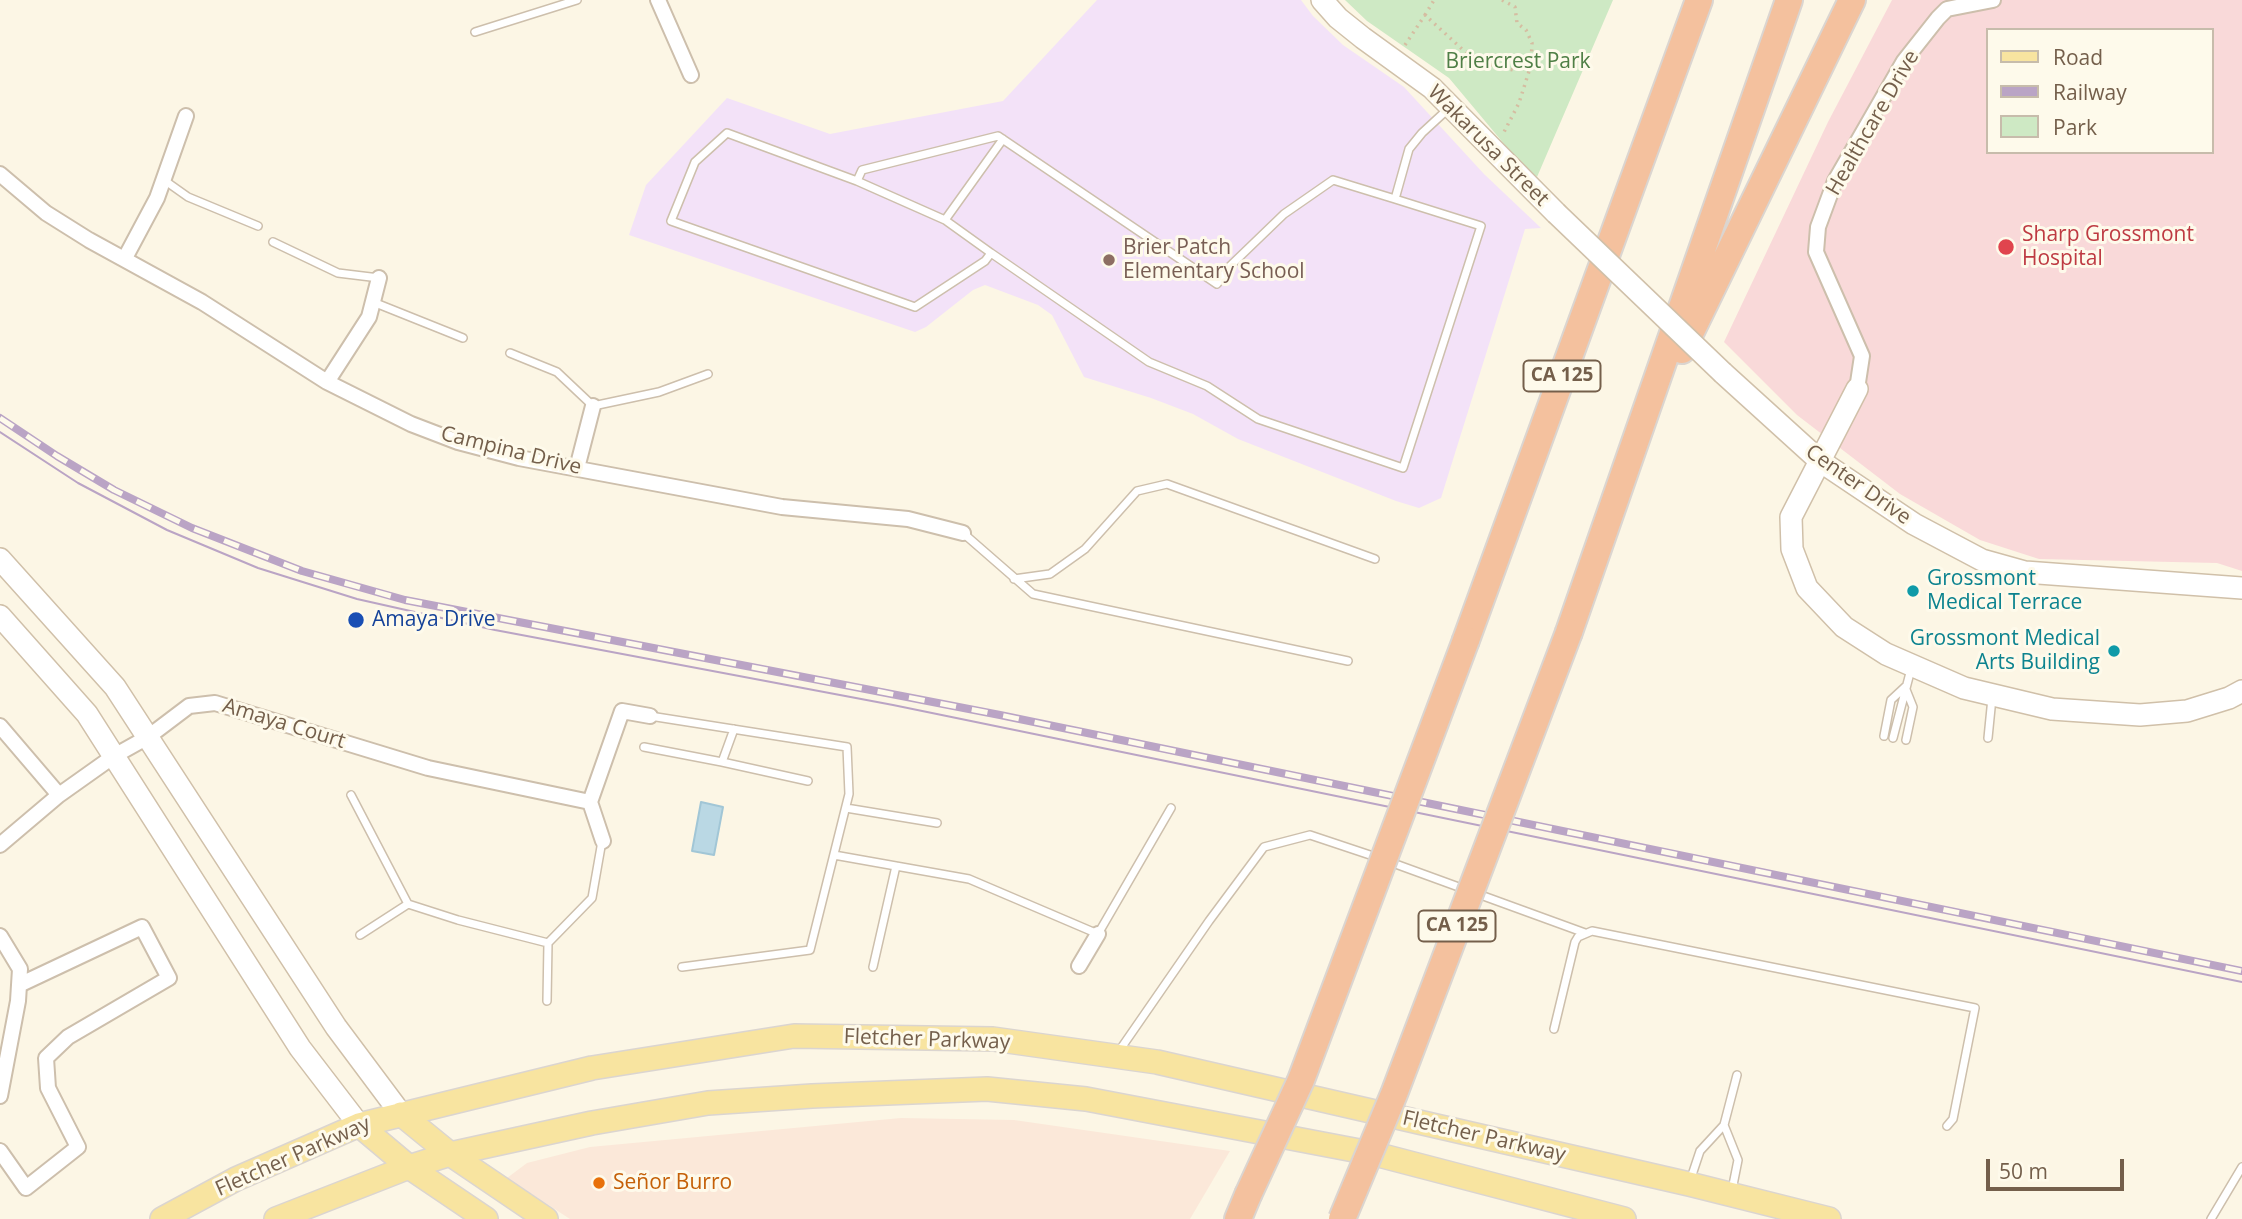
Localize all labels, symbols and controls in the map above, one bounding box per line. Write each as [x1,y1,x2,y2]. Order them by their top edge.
legend [1986,28,2214,154]
text: Road [2053,43,2103,71]
street label: Healthcare Drive [1821,46,1925,200]
park label: Briercrest Park [1445,49,1591,75]
text: Railway [2053,78,2127,106]
street label: Wakarusa Street [1422,80,1554,212]
text: Park [2053,113,2097,141]
place label: Sharp Grossmont Hospital [2022,222,2194,272]
place label: Brier Patch Elementary School [1123,235,1305,285]
marker: Sharp Grossmont Hospital [1996,237,2016,257]
marker: Brier Patch Elementary School [1101,252,1117,268]
road number: CA 125 [1524,360,1600,392]
street label: Campina Drive [438,421,584,481]
street label: Center Drive [1801,440,1915,530]
place label: Grossmont Medical Terrace [1927,566,2082,616]
marker: Grossmont Medical Terrace [1905,583,1921,599]
place label: Amaya Drive [372,607,495,633]
marker: Amaya Drive [346,610,366,630]
place label: Grossmont Medical Arts Building [1910,626,2100,676]
marker: Grossmont Medical Arts Building [2106,643,2122,659]
street label: Amaya Court [220,693,348,755]
road number: CA 125 [1418,910,1496,942]
street label: Fletcher Parkway [843,1025,1011,1055]
street label: Fletcher Parkway [1400,1106,1568,1168]
street label: Fletcher Parkway [212,1112,374,1202]
scale bar [1990,1146,2128,1190]
text: 50 m [1999,1157,2048,1185]
place label: Señor Burro [613,1170,732,1196]
marker: Señor Burro [591,1175,607,1191]

